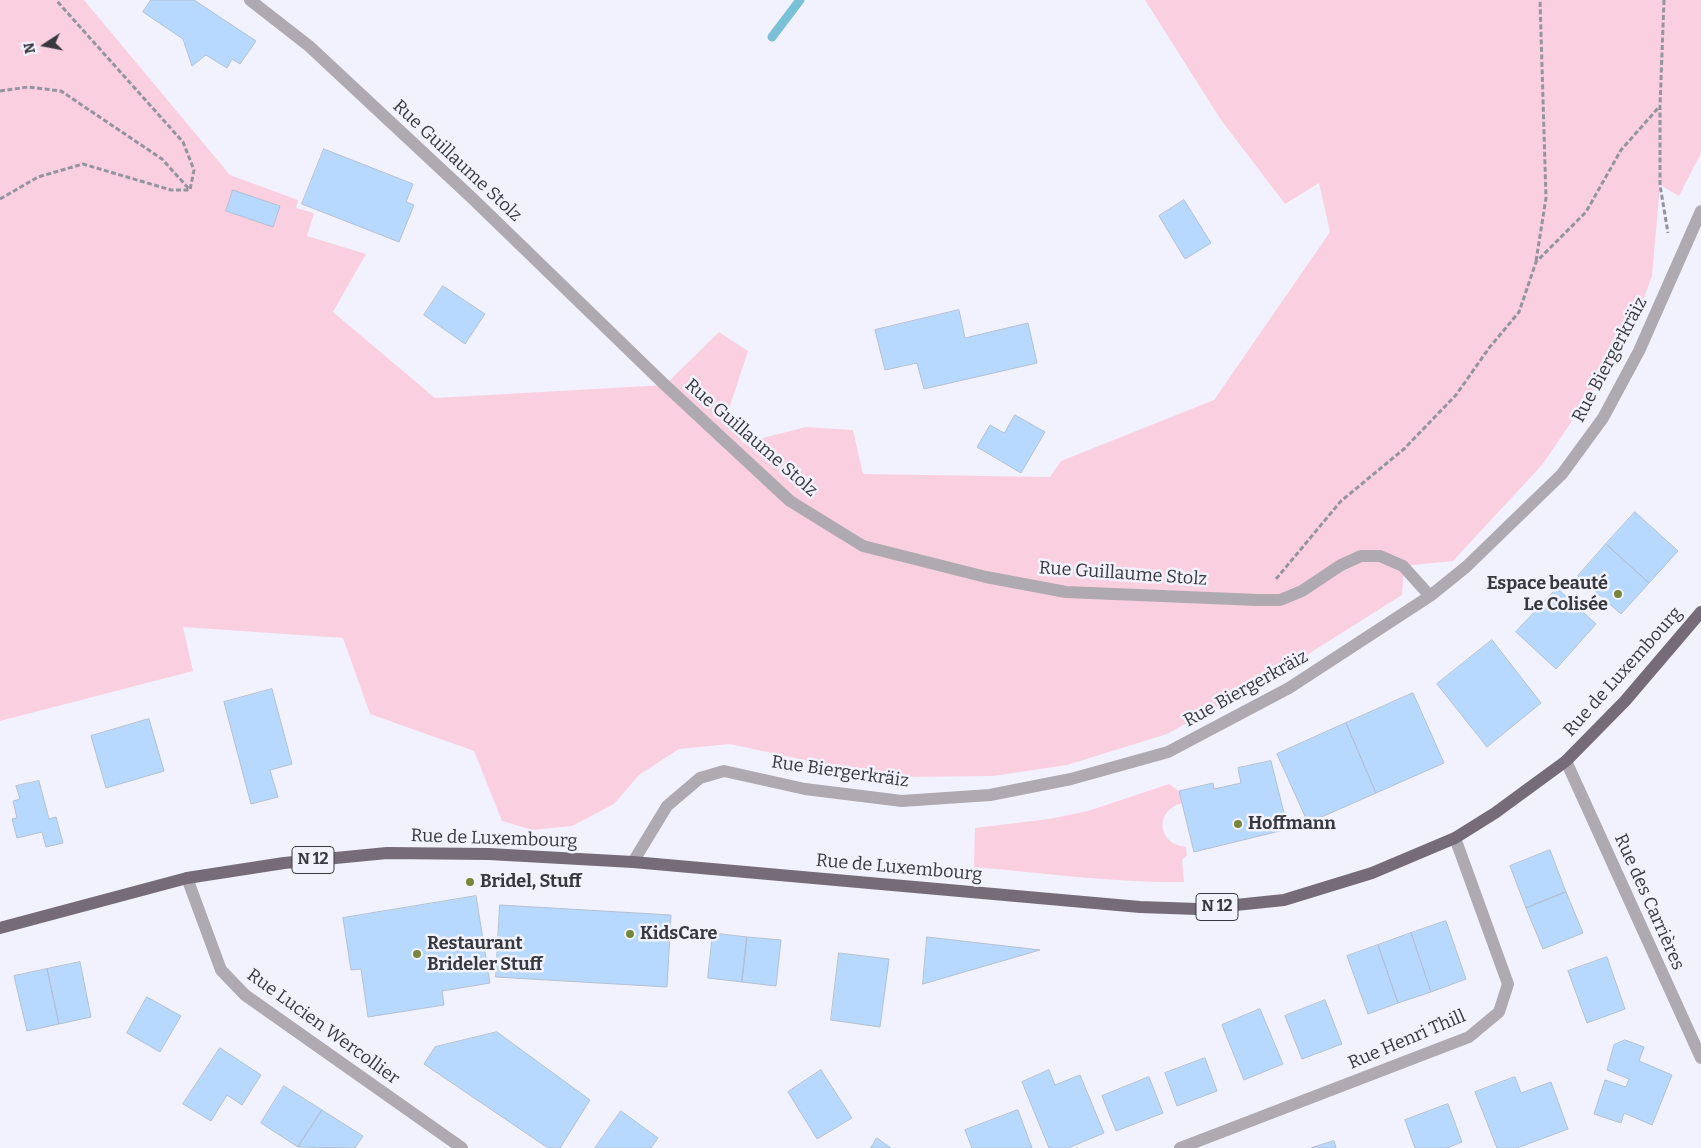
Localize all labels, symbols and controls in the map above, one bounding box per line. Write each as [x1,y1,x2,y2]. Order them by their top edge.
north arrow [20,20,70,70]
text: N [20,41,39,55]
street label: Rue Guillaume Stolz [388,96,526,226]
street label: Rue Biergerkräiz [1568,294,1652,426]
street label: Rue Guillaume Stolz [680,375,822,501]
street label: Rue Guillaume Stolz [1038,557,1208,591]
place label: Espace beauté Le Colisée [1487,573,1608,616]
marker: Espace beauté Le Colisée [1612,588,1624,600]
street label: Rue de Luxembourg [1559,603,1687,741]
street label: Rue Biergerkräiz [1180,646,1312,732]
street label: Rue Biergerkräiz [770,752,910,792]
place label: Hoffmann [1248,813,1336,835]
marker: Hoffmann [1232,818,1244,830]
street label: Rue de Luxembourg [410,825,578,853]
street label: Rue des Carrières [1609,831,1689,973]
road number: N 12 [292,846,334,874]
street label: Rue de Luxembourg [815,850,983,886]
place label: Bridel, Stuff [480,871,582,893]
marker: Bridel, Stuff [464,876,476,888]
road number: N 12 [1196,894,1238,920]
place label: KidsCare [640,923,717,945]
marker: KidsCare [624,928,636,940]
place label: Restaurant Brideler Stuff [427,933,542,976]
marker: Restaurant Brideler Stuff [411,948,423,960]
street label: Rue Lucien Wercollier [242,964,404,1090]
street label: Rue Henri Thill [1345,1006,1469,1074]

